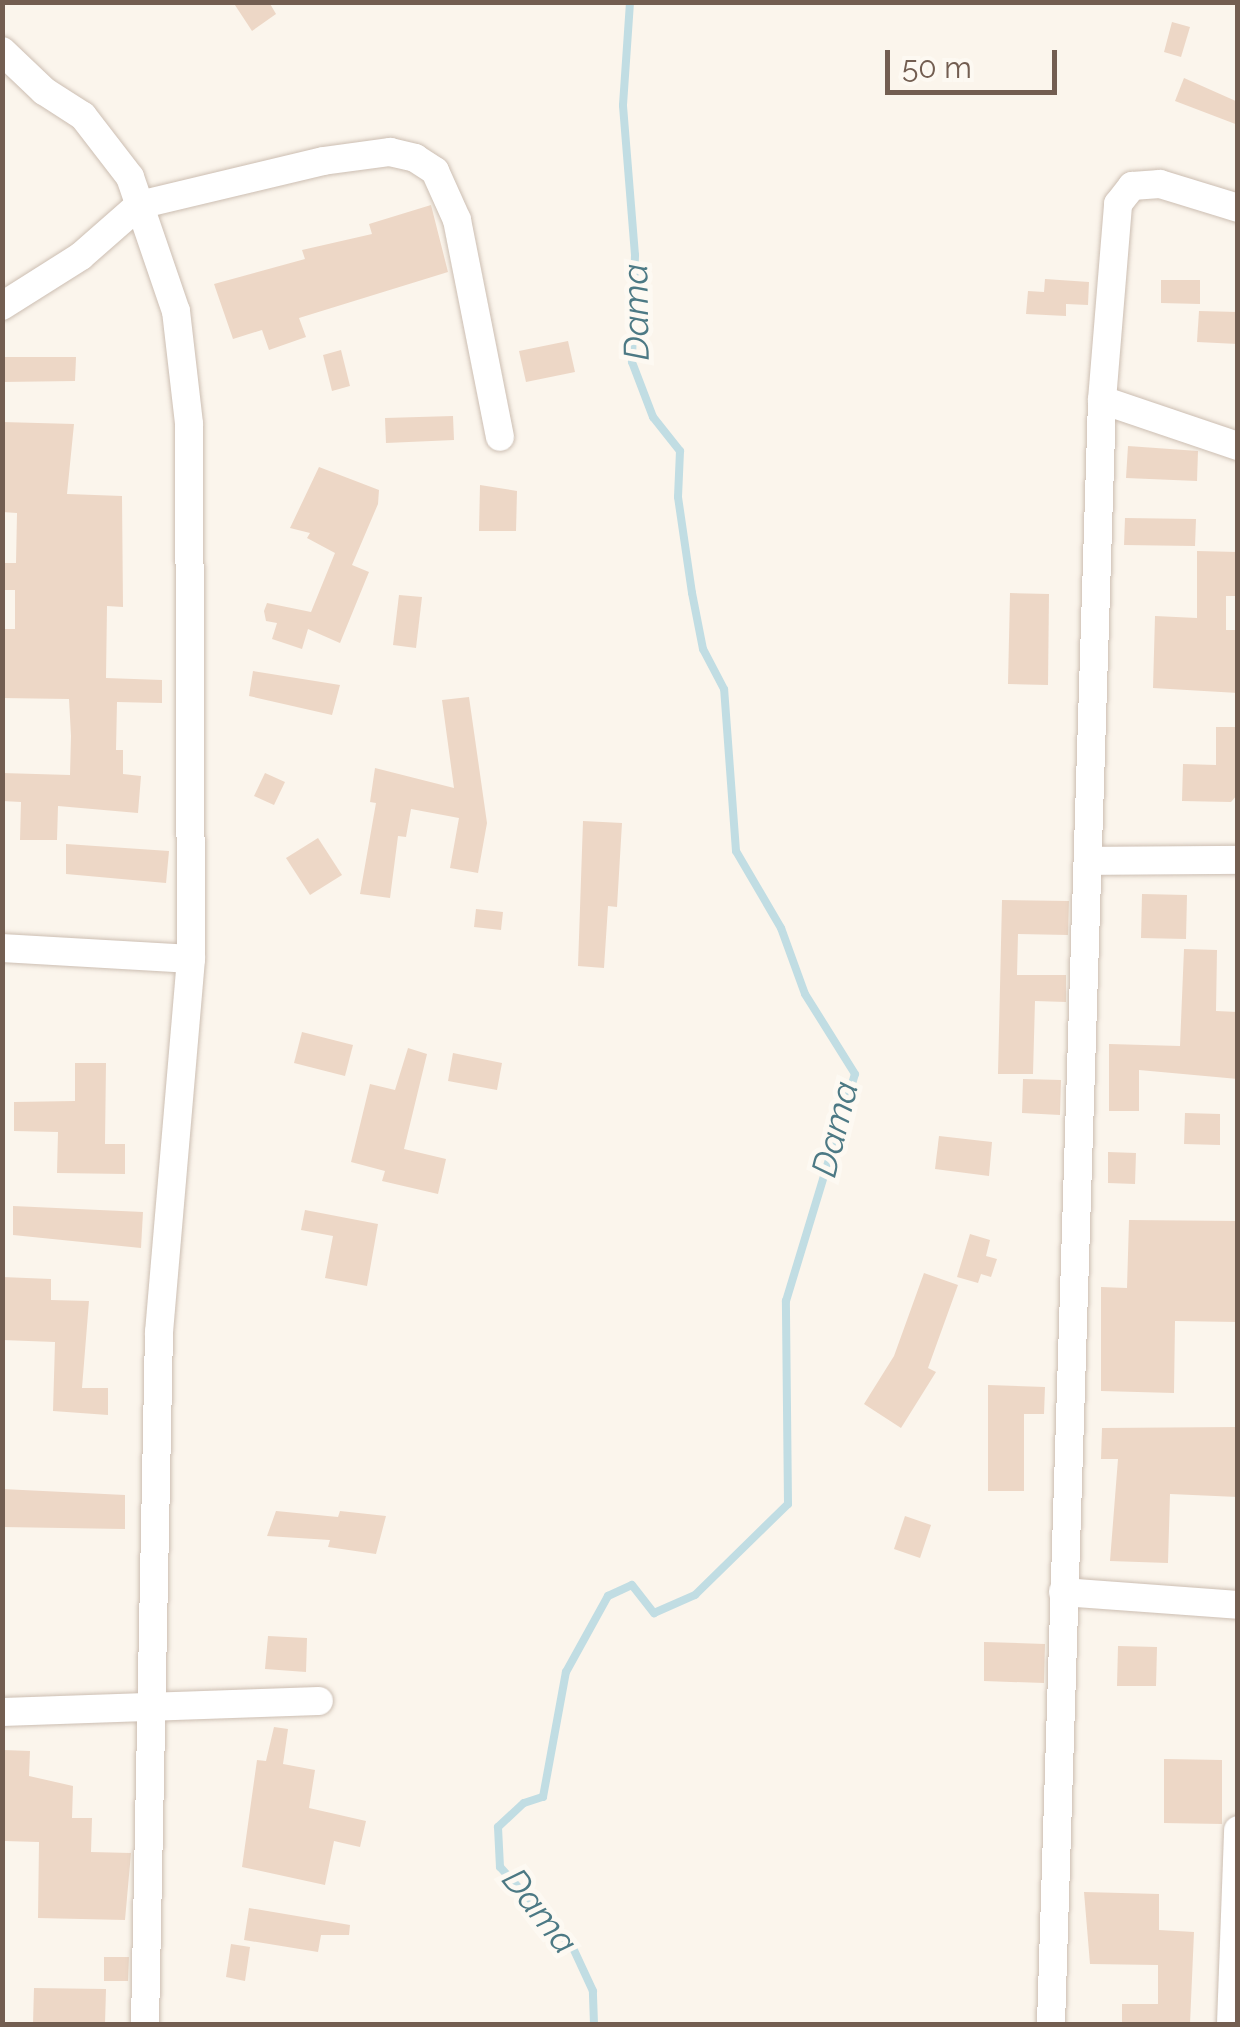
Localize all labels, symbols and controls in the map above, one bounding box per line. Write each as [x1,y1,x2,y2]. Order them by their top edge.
scale bar [890,30,1062,92]
text: 50 m [902,50,972,85]
water label: Dama [614,263,658,361]
water label: Dama [803,1077,867,1181]
water label: Dama [494,1860,586,1962]

